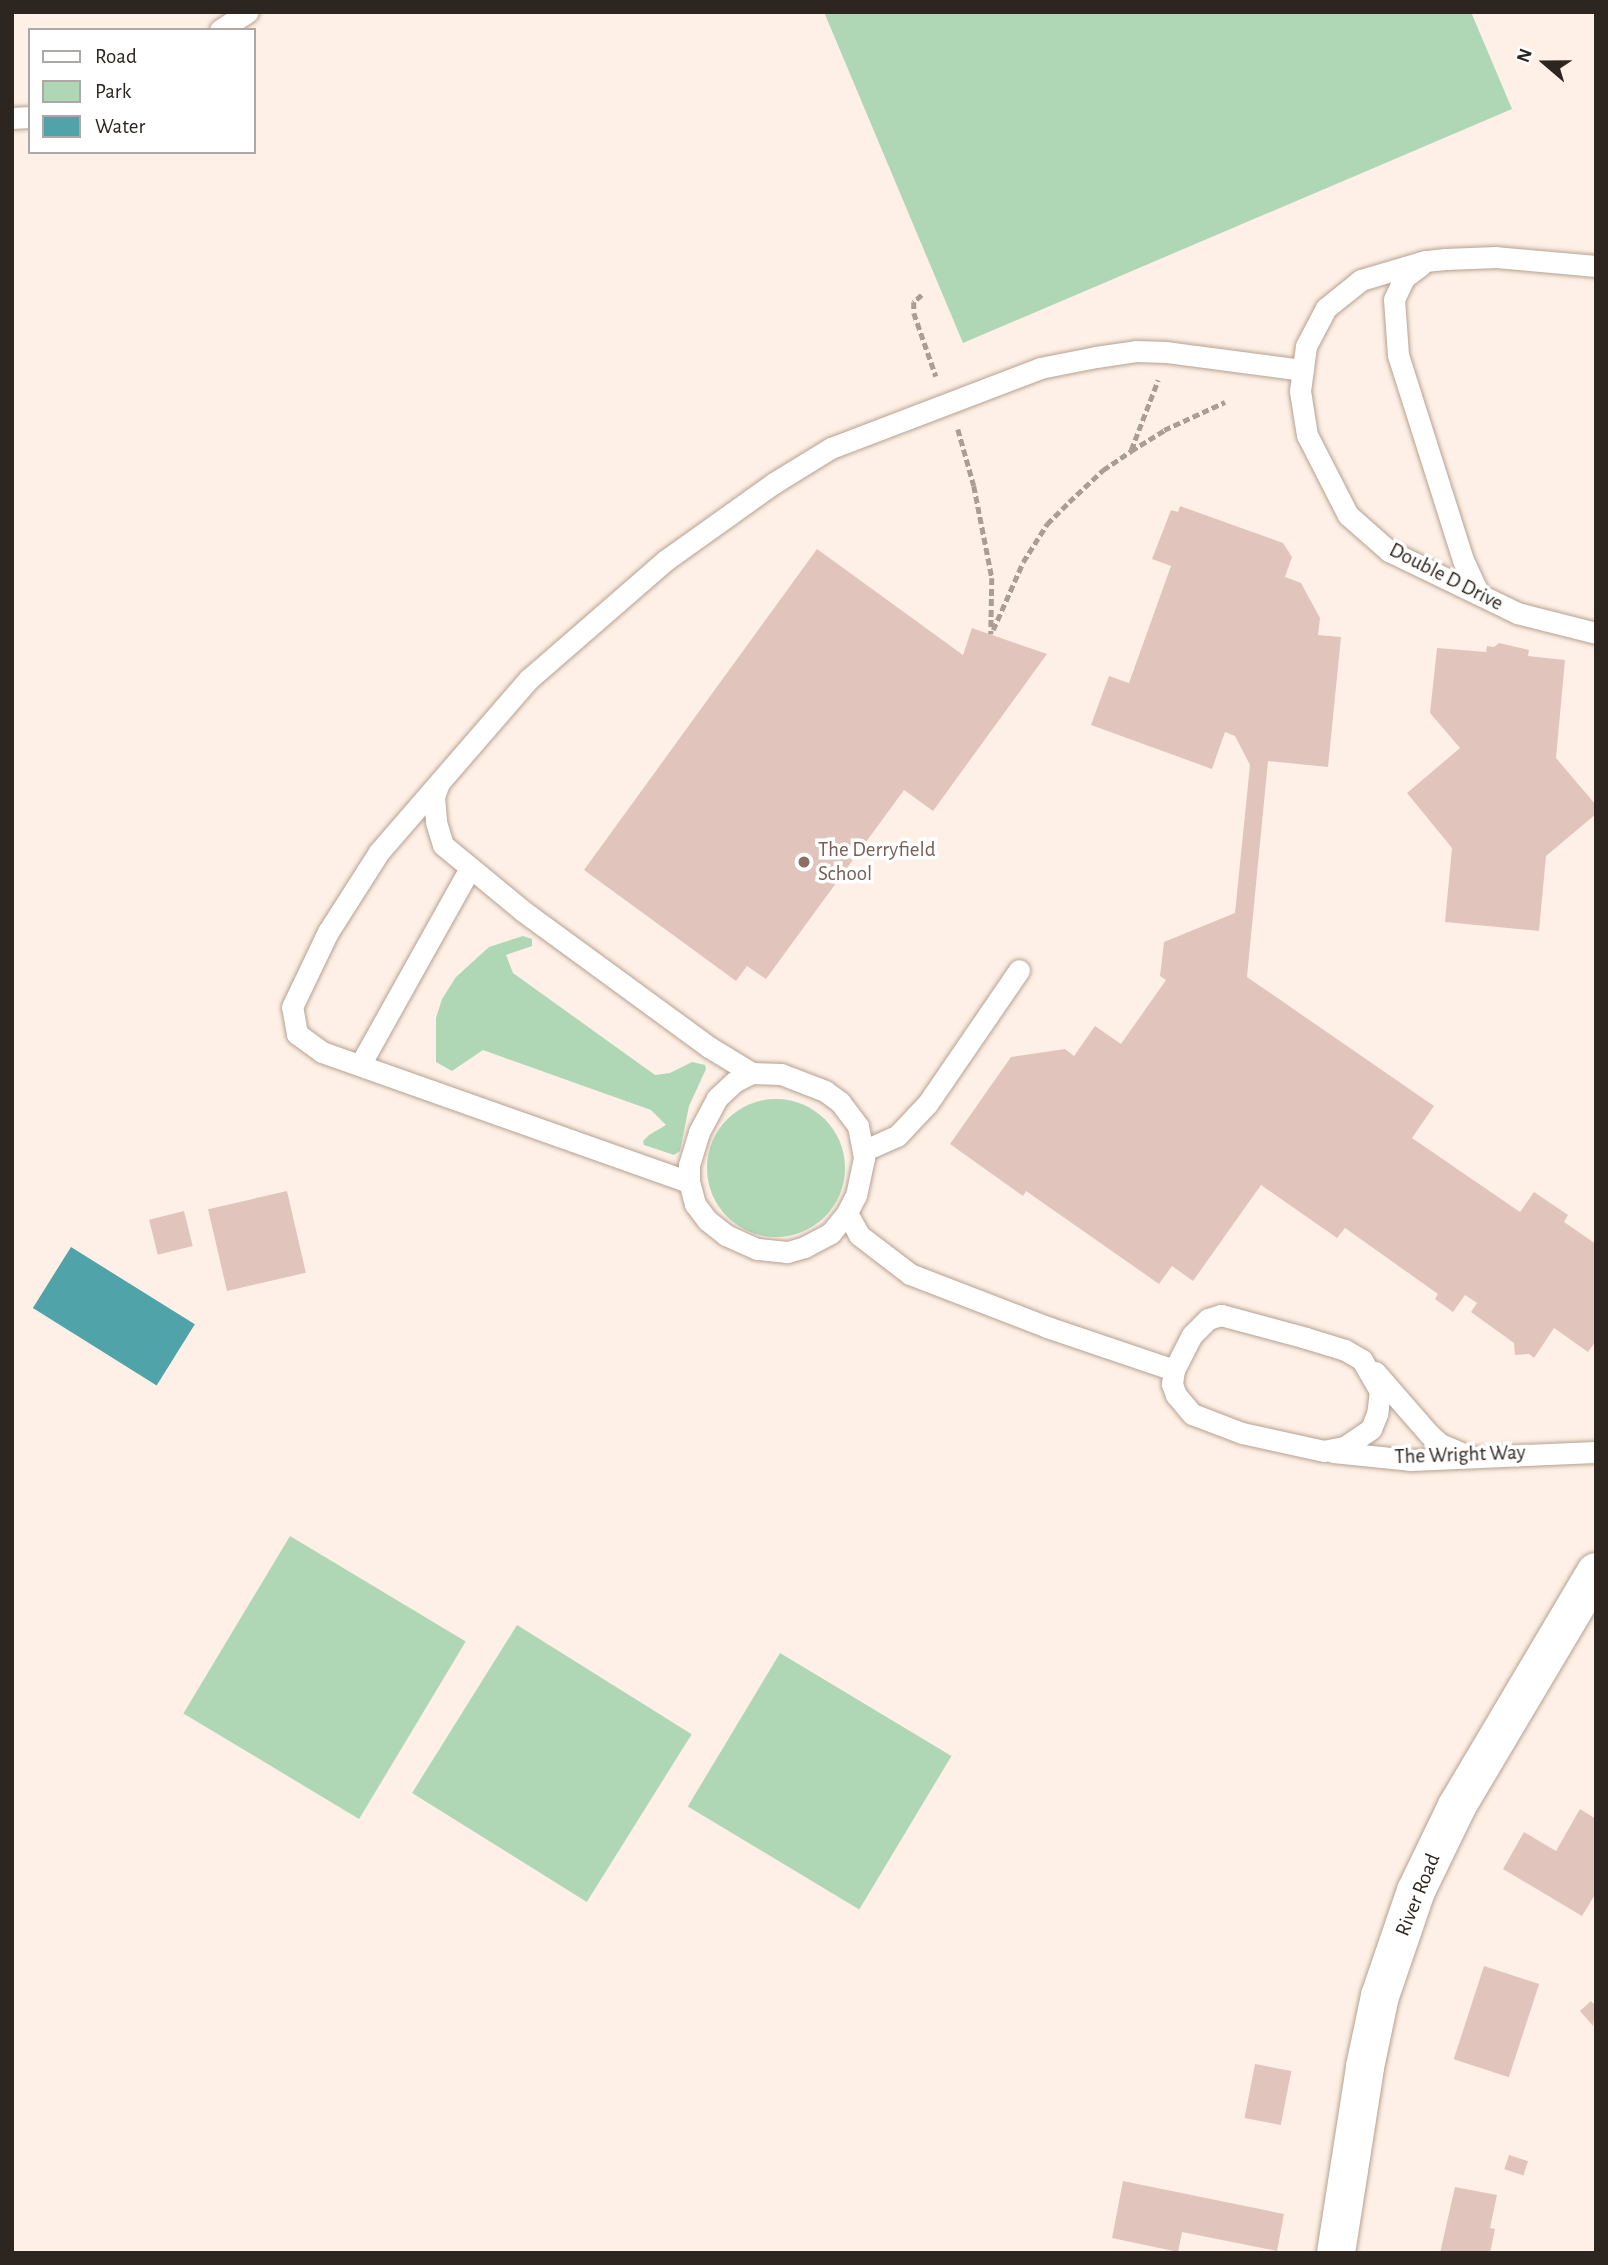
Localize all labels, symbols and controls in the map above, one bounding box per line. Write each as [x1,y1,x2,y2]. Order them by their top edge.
legend [28,28,256,154]
north arrow [1510,28,1580,98]
text: Road [95,46,137,67]
text: N [1514,46,1536,65]
text: Park [95,81,131,102]
text: Water [95,116,145,137]
street label: Double D Drive [1385,538,1507,616]
place label: The Derryfield School [818,837,936,887]
marker: The Derryfield School [796,854,812,870]
street label: The Wright Way [1394,1440,1526,1470]
street label: River Road [1390,1850,1446,1940]

